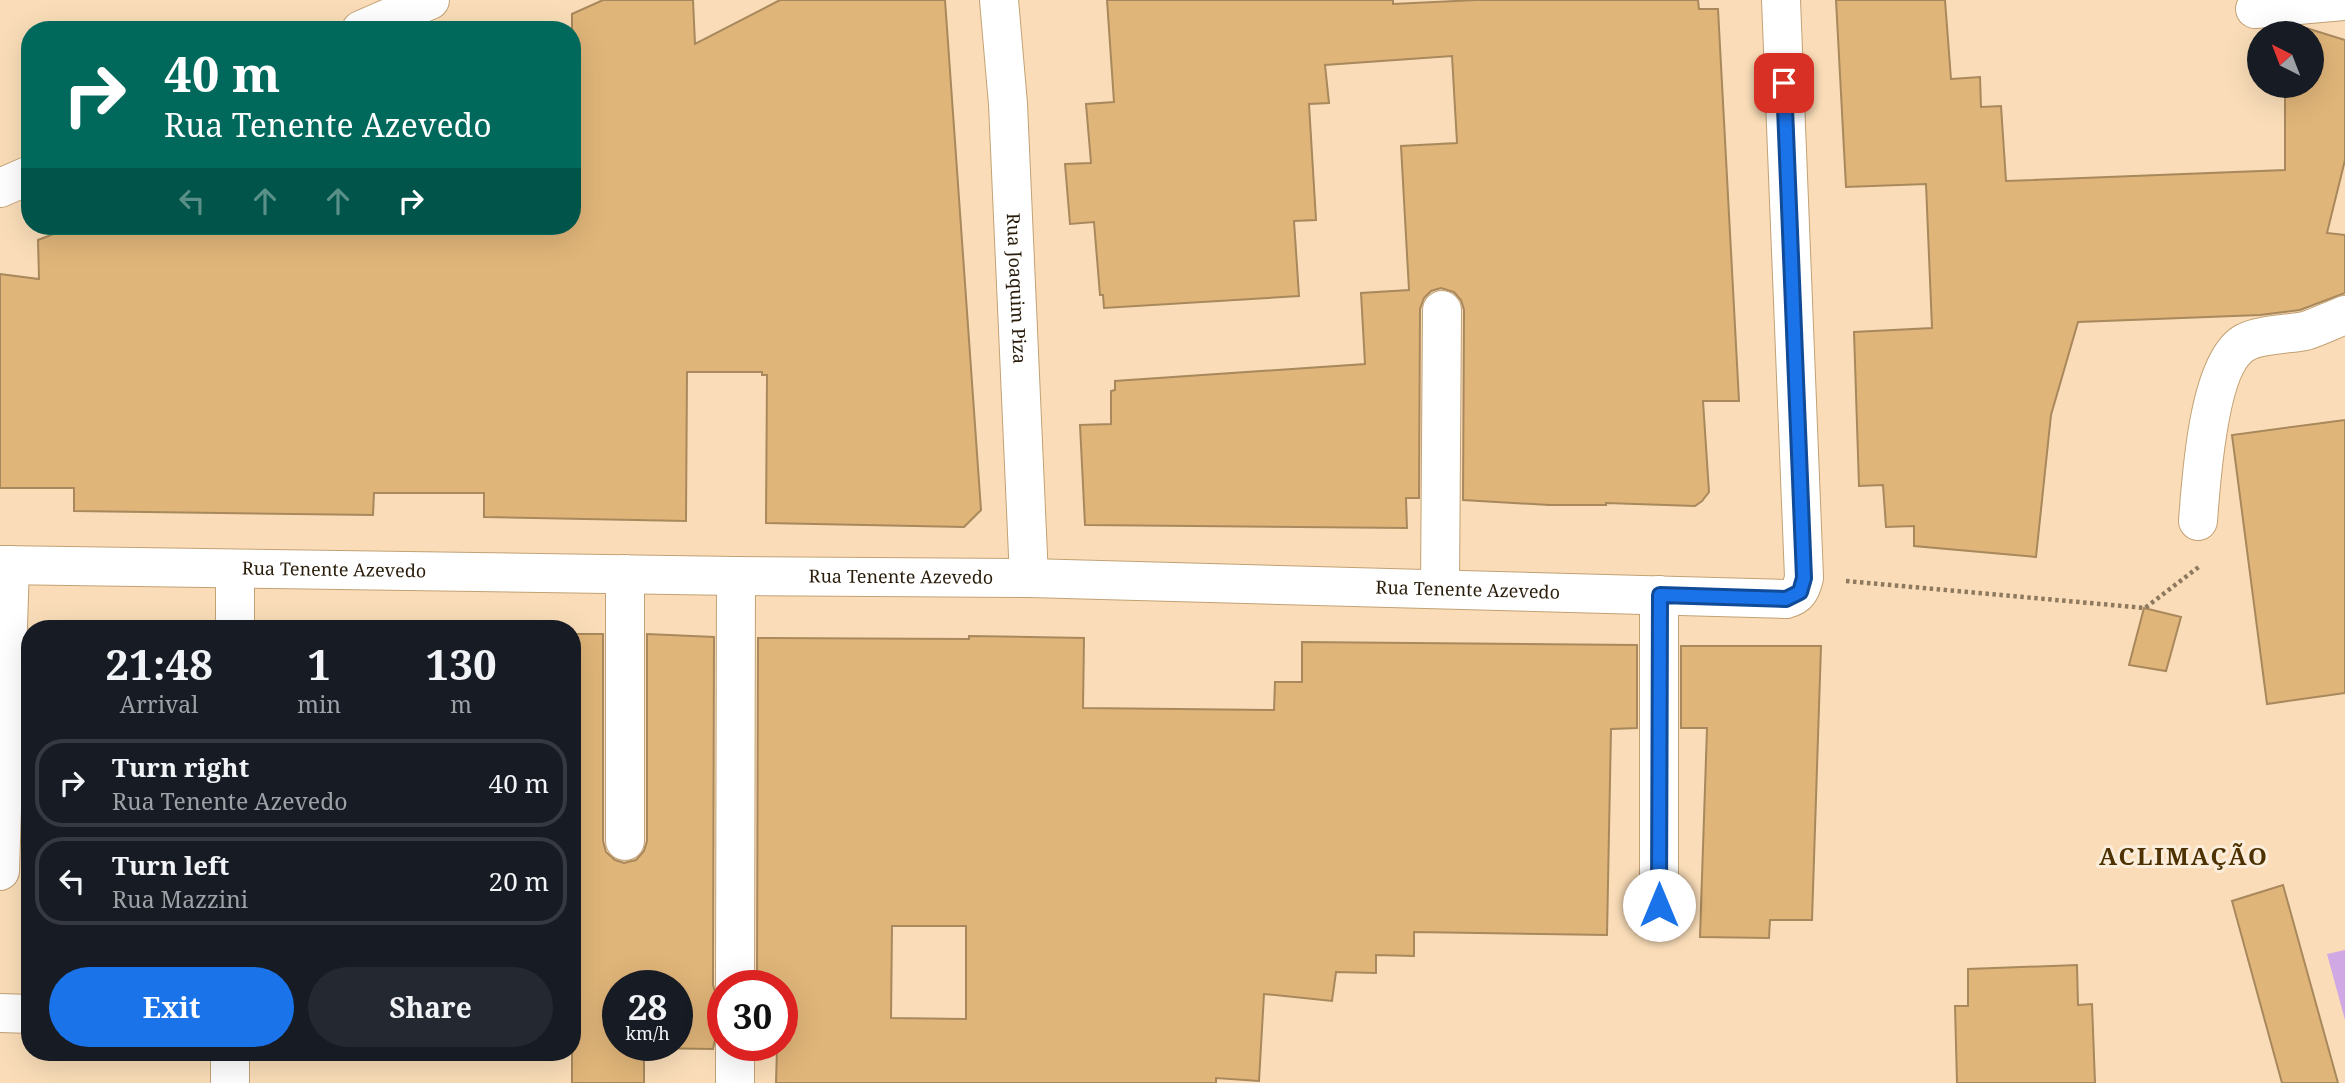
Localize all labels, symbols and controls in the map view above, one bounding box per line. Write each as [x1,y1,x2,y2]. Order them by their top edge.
north arrow [2247,21,2324,98]
map controls [2247,21,2324,98]
text: 40 m [164,40,280,106]
icon: right [49,49,140,140]
pin [1754,53,1814,113]
icon: arrive [1765,64,1803,102]
text: Rua Tenente Azevedo [164,103,492,146]
icon: left [173,182,211,220]
icon: ahead [246,182,284,220]
icon: ahead [319,182,357,220]
icon: right [392,182,430,220]
street label: Rua Joaquim Piza [1002,212,1032,364]
street label: Rua Tenente Azevedo [242,556,426,582]
street label: Rua Tenente Azevedo [809,563,993,589]
street label: Rua Tenente Azevedo [1375,575,1560,604]
text: 21:48 [105,635,213,692]
text: 1 [307,635,331,692]
text: 130 [425,635,497,692]
text: Arrival [120,688,198,720]
text: min [297,688,341,720]
text: m [450,688,472,720]
text: Turn right [112,749,249,785]
icon: right [53,764,91,802]
text: 40 m [489,765,549,801]
text: Rua Tenente Azevedo [112,785,348,817]
district label: ACLIMAÇÃO [2099,839,2269,872]
text: Turn left [112,847,229,883]
icon: left [53,862,91,900]
text: 20 m [489,863,549,899]
position arrow [1622,868,1696,942]
text: Rua Mazzini [112,883,248,915]
button: Exit [49,967,294,1047]
button: Share [308,967,553,1047]
speed limit sign: 30 [707,970,798,1061]
text: 28 [628,983,667,1030]
text: km/h [625,1021,670,1045]

